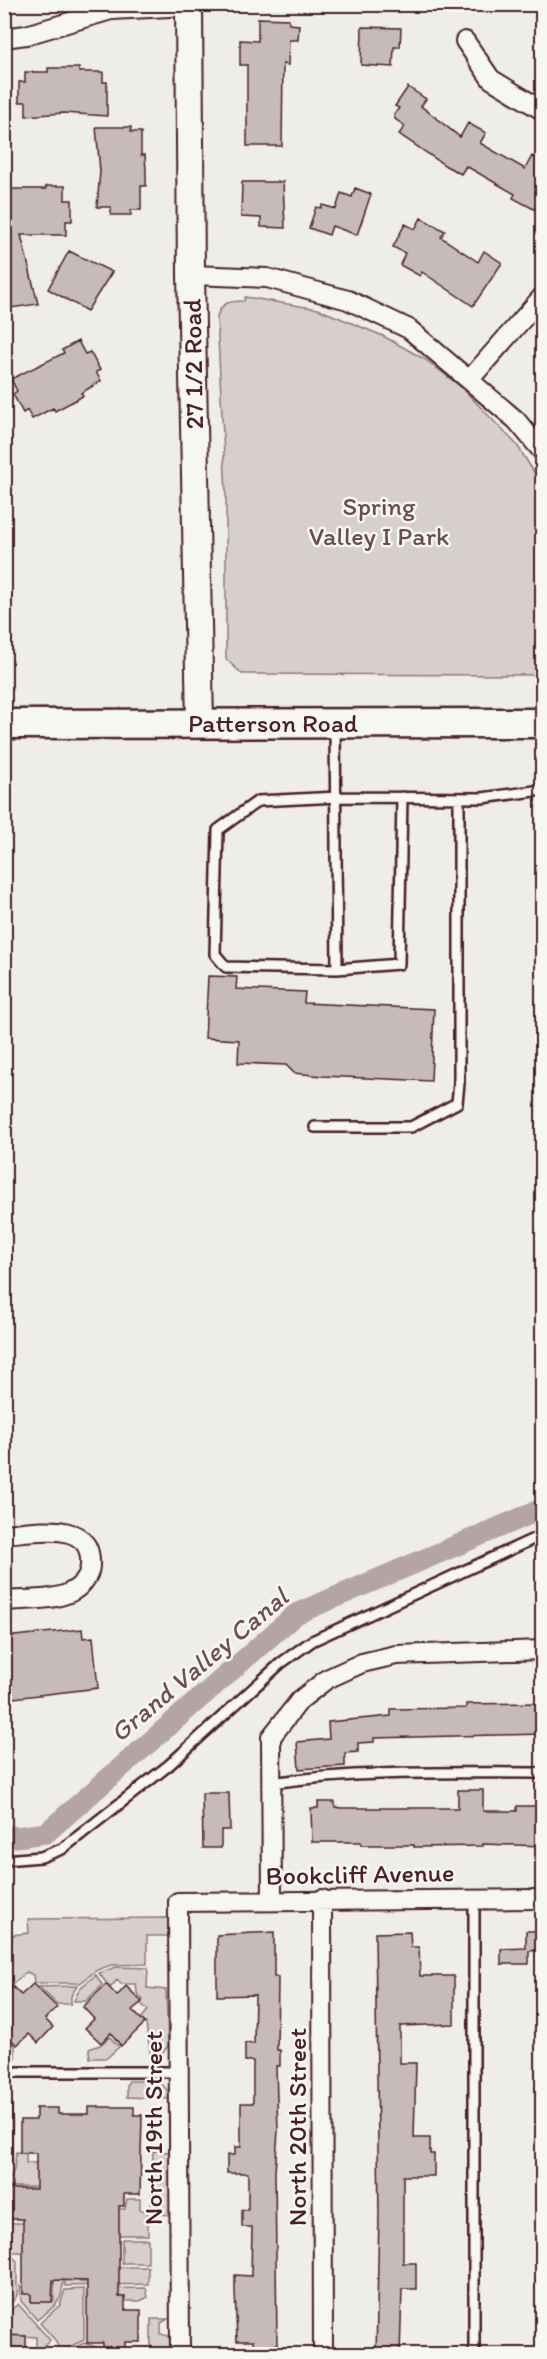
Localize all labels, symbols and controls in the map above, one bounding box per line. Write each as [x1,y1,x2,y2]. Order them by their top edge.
street label: 27 1/2 Road [176,298,210,430]
park label: Spring Valley I Park [309,490,449,552]
street label: Patterson Road [188,707,359,739]
water label: Grand Valley Canal [103,1579,296,1749]
street label: Bookcliff Avenue [265,1856,455,1892]
street label: North 20th Street [281,2028,313,2226]
street label: North 19th Street [137,2031,169,2225]

